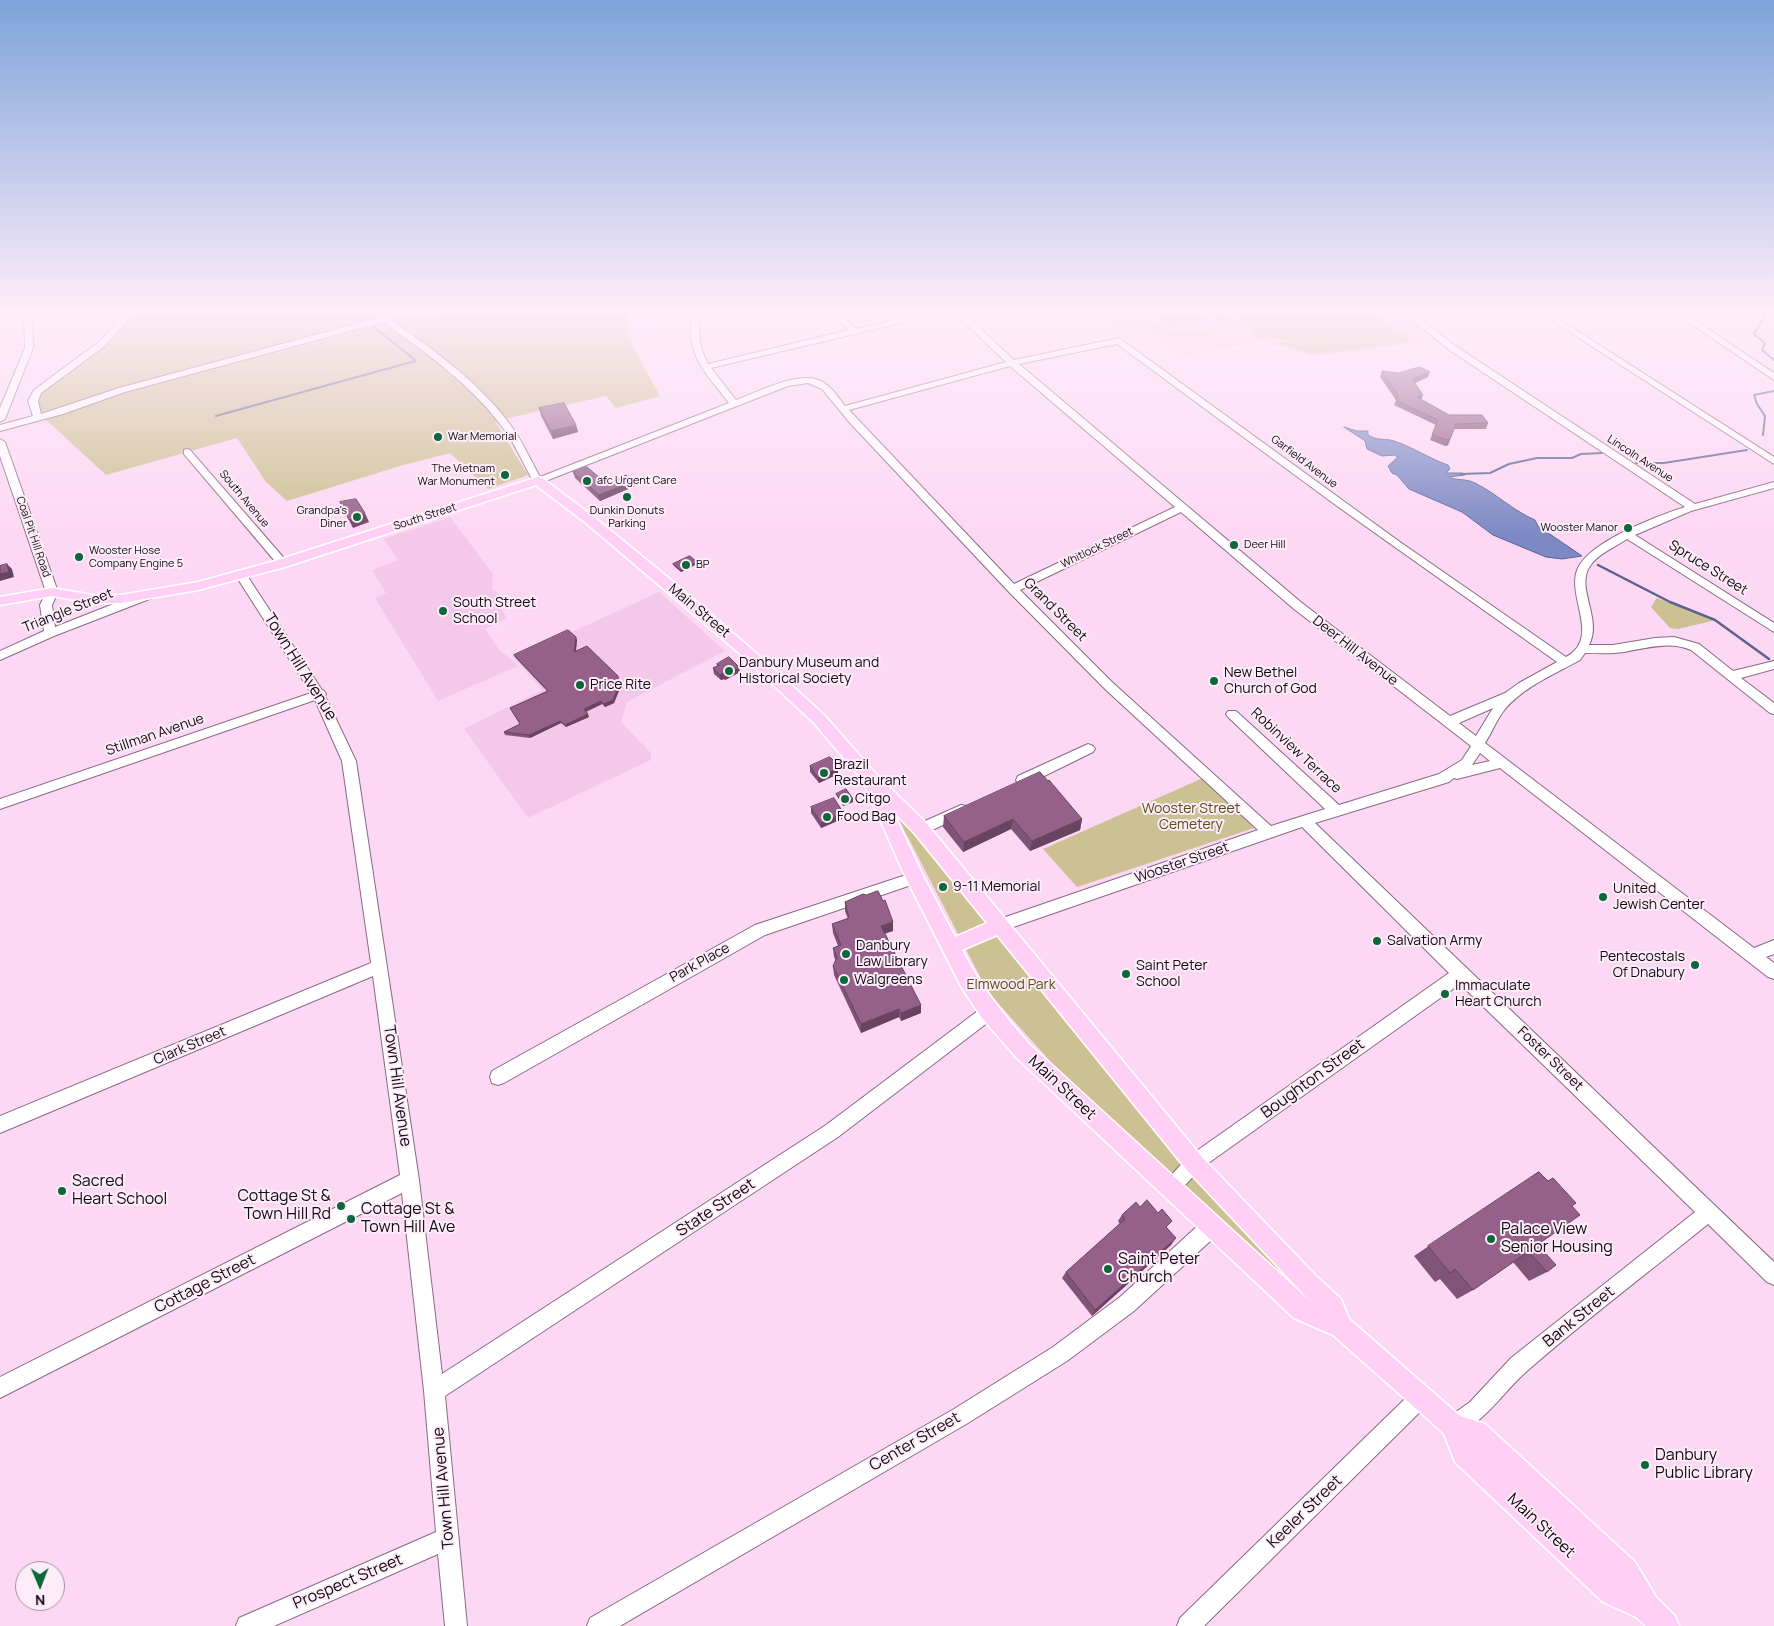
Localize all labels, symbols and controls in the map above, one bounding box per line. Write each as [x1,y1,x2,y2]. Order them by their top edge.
place label: War Memorial [448,430,517,444]
marker: War Memorial [432,431,444,443]
street label: Garfield Avenue [1268,433,1340,491]
street label: Lincoln Avenue [1605,433,1675,485]
place label: The Vietnam War Monument [418,462,495,488]
street label: South Avenue [216,468,272,530]
marker: The Vietnam War Monument [499,469,511,481]
place label: afc Urgent Care [597,474,677,488]
marker: afc Urgent Care [581,475,593,487]
marker: Dunkin Donuts Parking [621,491,633,503]
street label: Coal Pit Hill Road [13,495,53,579]
street label: South Street [392,501,458,533]
place label: Grandpa's Diner [297,504,347,530]
place label: Dunkin Donuts Parking [590,504,664,530]
marker: Grandpa's Diner [351,511,363,523]
place label: Wooster Manor [1541,521,1618,535]
marker: Wooster Manor [1622,522,1634,534]
street label: Whitlock Street [1059,525,1135,571]
street label: Spruce Street [1665,537,1751,599]
place label: Deer Hill [1244,538,1286,552]
marker: Deer Hill [1228,539,1240,551]
place label: Wooster Hose Company Engine 5 [89,544,183,570]
marker: Wooster Hose Company Engine 5 [73,551,85,563]
place label: BP [696,558,709,572]
marker: BP [680,559,692,571]
street label: Grand Street [1020,575,1090,645]
street label: Main Street [665,580,733,642]
street label: Triangle Street [20,585,116,637]
place label: South Street School [453,595,536,628]
marker: South Street School [437,605,449,617]
street label: Town Hill Avenue [259,610,341,724]
street label: Deer Hill Avenue [1309,612,1401,690]
place label: Danbury Museum and Historical Society [739,655,879,688]
marker: Danbury Museum and Historical Society [723,665,735,677]
place label: New Bethel Church of God [1224,665,1317,698]
marker: New Bethel Church of God [1208,675,1220,687]
place label: Price Rite [590,677,651,693]
marker: Price Rite [574,679,586,691]
street label: Robinview Terrace [1247,705,1345,797]
street label: Stillman Avenue [104,710,206,760]
place label: Brazil Restaurant [834,757,907,790]
marker: Brazil Restaurant [818,767,830,779]
place label: Citgo [855,791,890,807]
marker: Citgo [839,793,851,805]
park label: Wooster Street Cemetery [1142,801,1240,834]
place label: Food Bag [837,809,896,825]
marker: Food Bag [821,811,833,823]
street label: Wooster Street [1133,839,1231,887]
place label: 9-11 Memorial [953,879,1040,895]
marker: 9-11 Memorial [937,881,949,893]
place label: United Jewish Center [1613,881,1705,914]
marker: United Jewish Center [1597,891,1609,903]
place label: Salvation Army [1387,933,1482,949]
marker: Salvation Army [1371,935,1383,947]
place label: Danbury Law Library [856,938,928,970]
street label: Park Place [667,940,733,986]
marker: Danbury Law Library [840,948,852,960]
place label: Pentecostals Of Dnabury [1600,949,1685,982]
place label: Saint Peter School [1136,958,1208,990]
marker: Pentecostals Of Dnabury [1689,959,1701,971]
marker: Saint Peter School [1120,968,1132,980]
place label: Walgreens [854,972,923,988]
marker: Walgreens [838,974,850,986]
park label: Elmwood Park [966,977,1056,993]
place label: Immaculate Heart Church [1455,978,1541,1010]
marker: Immaculate Heart Church [1439,988,1451,1000]
street label: Clark Street [151,1023,229,1069]
street label: Foster Street [1514,1023,1586,1095]
street label: Town Hill Avenue [379,1024,415,1148]
street label: Boughton Street [1258,1035,1368,1123]
street label: Main Street [1024,1052,1100,1124]
place label: Sacred Heart School [72,1172,167,1210]
street label: State Street [673,1175,759,1241]
marker: Sacred Heart School [56,1185,68,1197]
place label: Cottage St & Town Hill Rd [237,1187,331,1225]
marker: Cottage St & Town Hill Rd [335,1200,347,1212]
place label: Cottage St & Town Hill Ave [361,1200,455,1238]
marker: Cottage St & Town Hill Ave [345,1213,357,1225]
place label: Palace View Senior Housing [1501,1220,1613,1258]
marker: Palace View Senior Housing [1485,1233,1497,1245]
street label: Cottage Street [151,1250,259,1318]
place label: Saint Peter Church [1118,1250,1200,1288]
marker: Saint Peter Church [1102,1263,1114,1275]
street label: Bank Street [1539,1282,1619,1352]
street label: Center Street [866,1408,964,1476]
street label: Town Hill Avenue [429,1426,459,1550]
place label: Danbury Public Library [1655,1446,1753,1484]
marker: Danbury Public Library [1639,1459,1651,1471]
street label: Keeler Street [1264,1472,1346,1552]
street label: Main Street [1503,1490,1579,1562]
street label: Prospect Street [290,1550,406,1614]
north arrow [15,1561,65,1611]
text: N [35,1591,45,1610]

